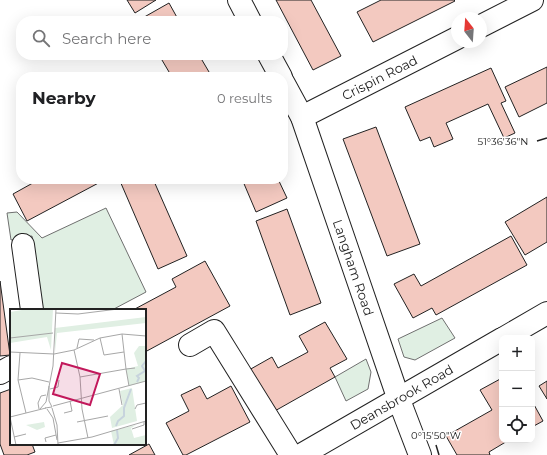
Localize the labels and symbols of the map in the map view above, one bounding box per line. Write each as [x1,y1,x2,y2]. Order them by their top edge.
north arrow [451,12,487,48]
street label: Crispin Road [339,52,420,103]
text: 51°36'36"N [478,135,528,148]
street label: Langham Road [330,217,378,318]
inset map [10,309,146,445]
street label: Deansbrook Road [347,361,456,433]
text: 0°15'50"W [411,429,461,442]

